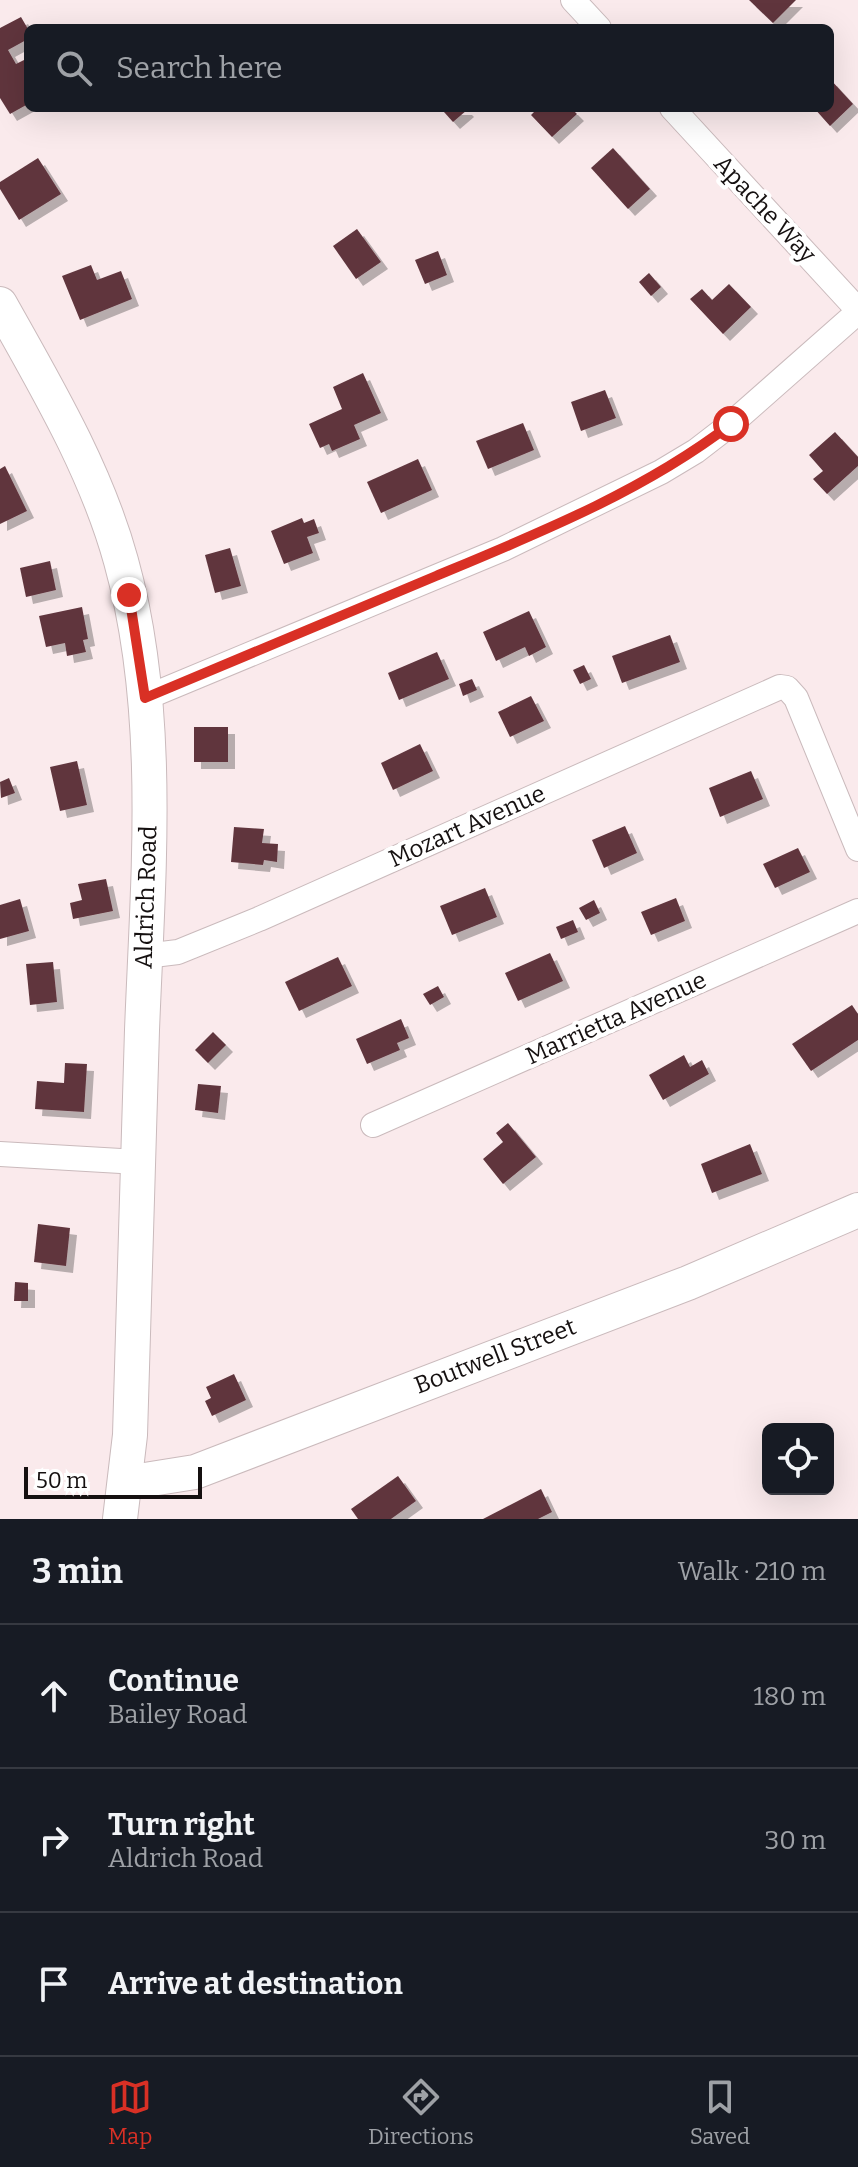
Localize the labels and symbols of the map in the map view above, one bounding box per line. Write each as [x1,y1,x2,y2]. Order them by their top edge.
street label: Apache Way [708,150,822,269]
route start [713,406,749,442]
route end [111,577,147,613]
street label: Mozart Avenue [385,779,549,873]
street label: Aldrich Road [130,825,162,969]
street label: Marrietta Avenue [521,966,711,1070]
street label: Boutwell Street [410,1312,580,1400]
scale bar [24,1463,202,1499]

